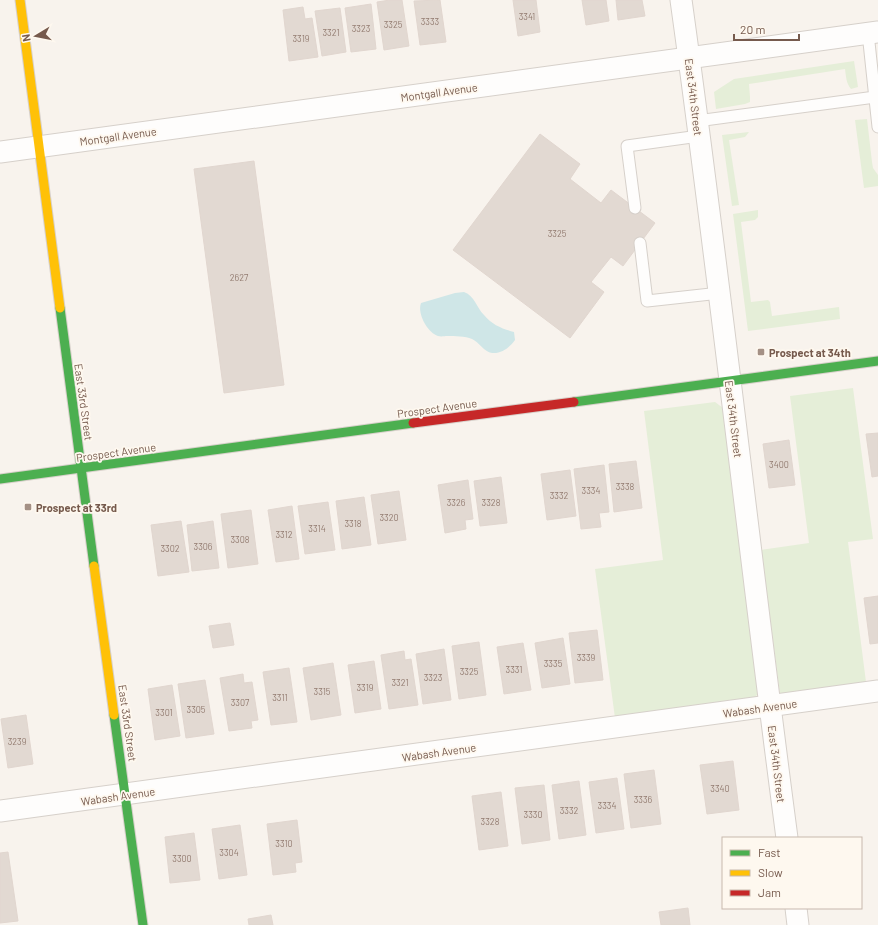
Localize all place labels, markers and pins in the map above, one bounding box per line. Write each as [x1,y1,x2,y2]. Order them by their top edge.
place label: Prospect at 34th [769,346,851,359]
marker: Prospect at 34th [756,347,766,357]
place label: Prospect at 33rd [36,501,117,514]
marker: Prospect at 33rd [23,502,33,512]

